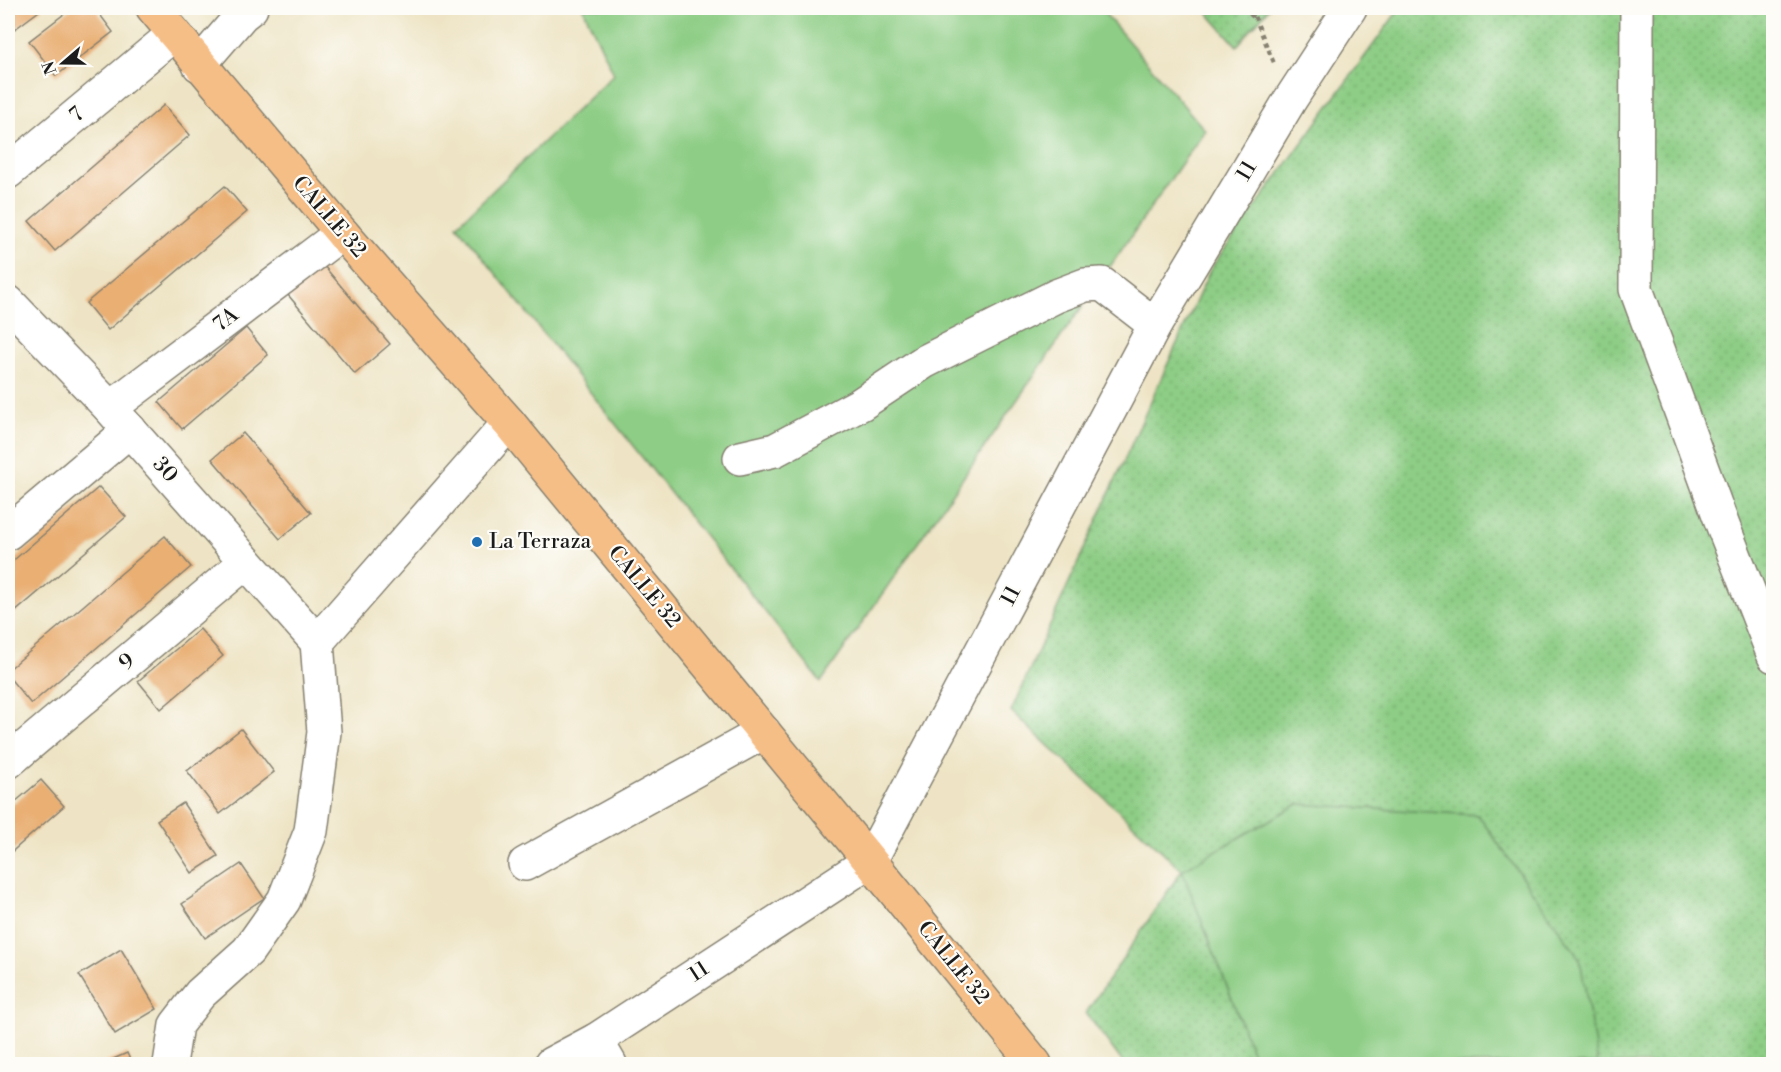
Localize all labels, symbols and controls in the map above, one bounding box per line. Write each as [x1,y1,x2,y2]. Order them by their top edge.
north arrow [33,33,93,93]
text: N [38,58,61,77]
street label: 7 [65,101,90,128]
street label: 11 [1231,156,1263,186]
street label: CALLE 32 [287,171,371,263]
street label: 7A [208,302,244,338]
street label: 30 [147,452,183,488]
place label: La Terraza [489,529,592,555]
marker: La Terraza [470,535,484,549]
street label: CALLE 32 [602,540,686,634]
street label: 11 [995,582,1027,610]
street label: 9 [114,648,140,676]
street label: CALLE 32 [912,916,994,1010]
street label: 11 [684,956,714,988]

